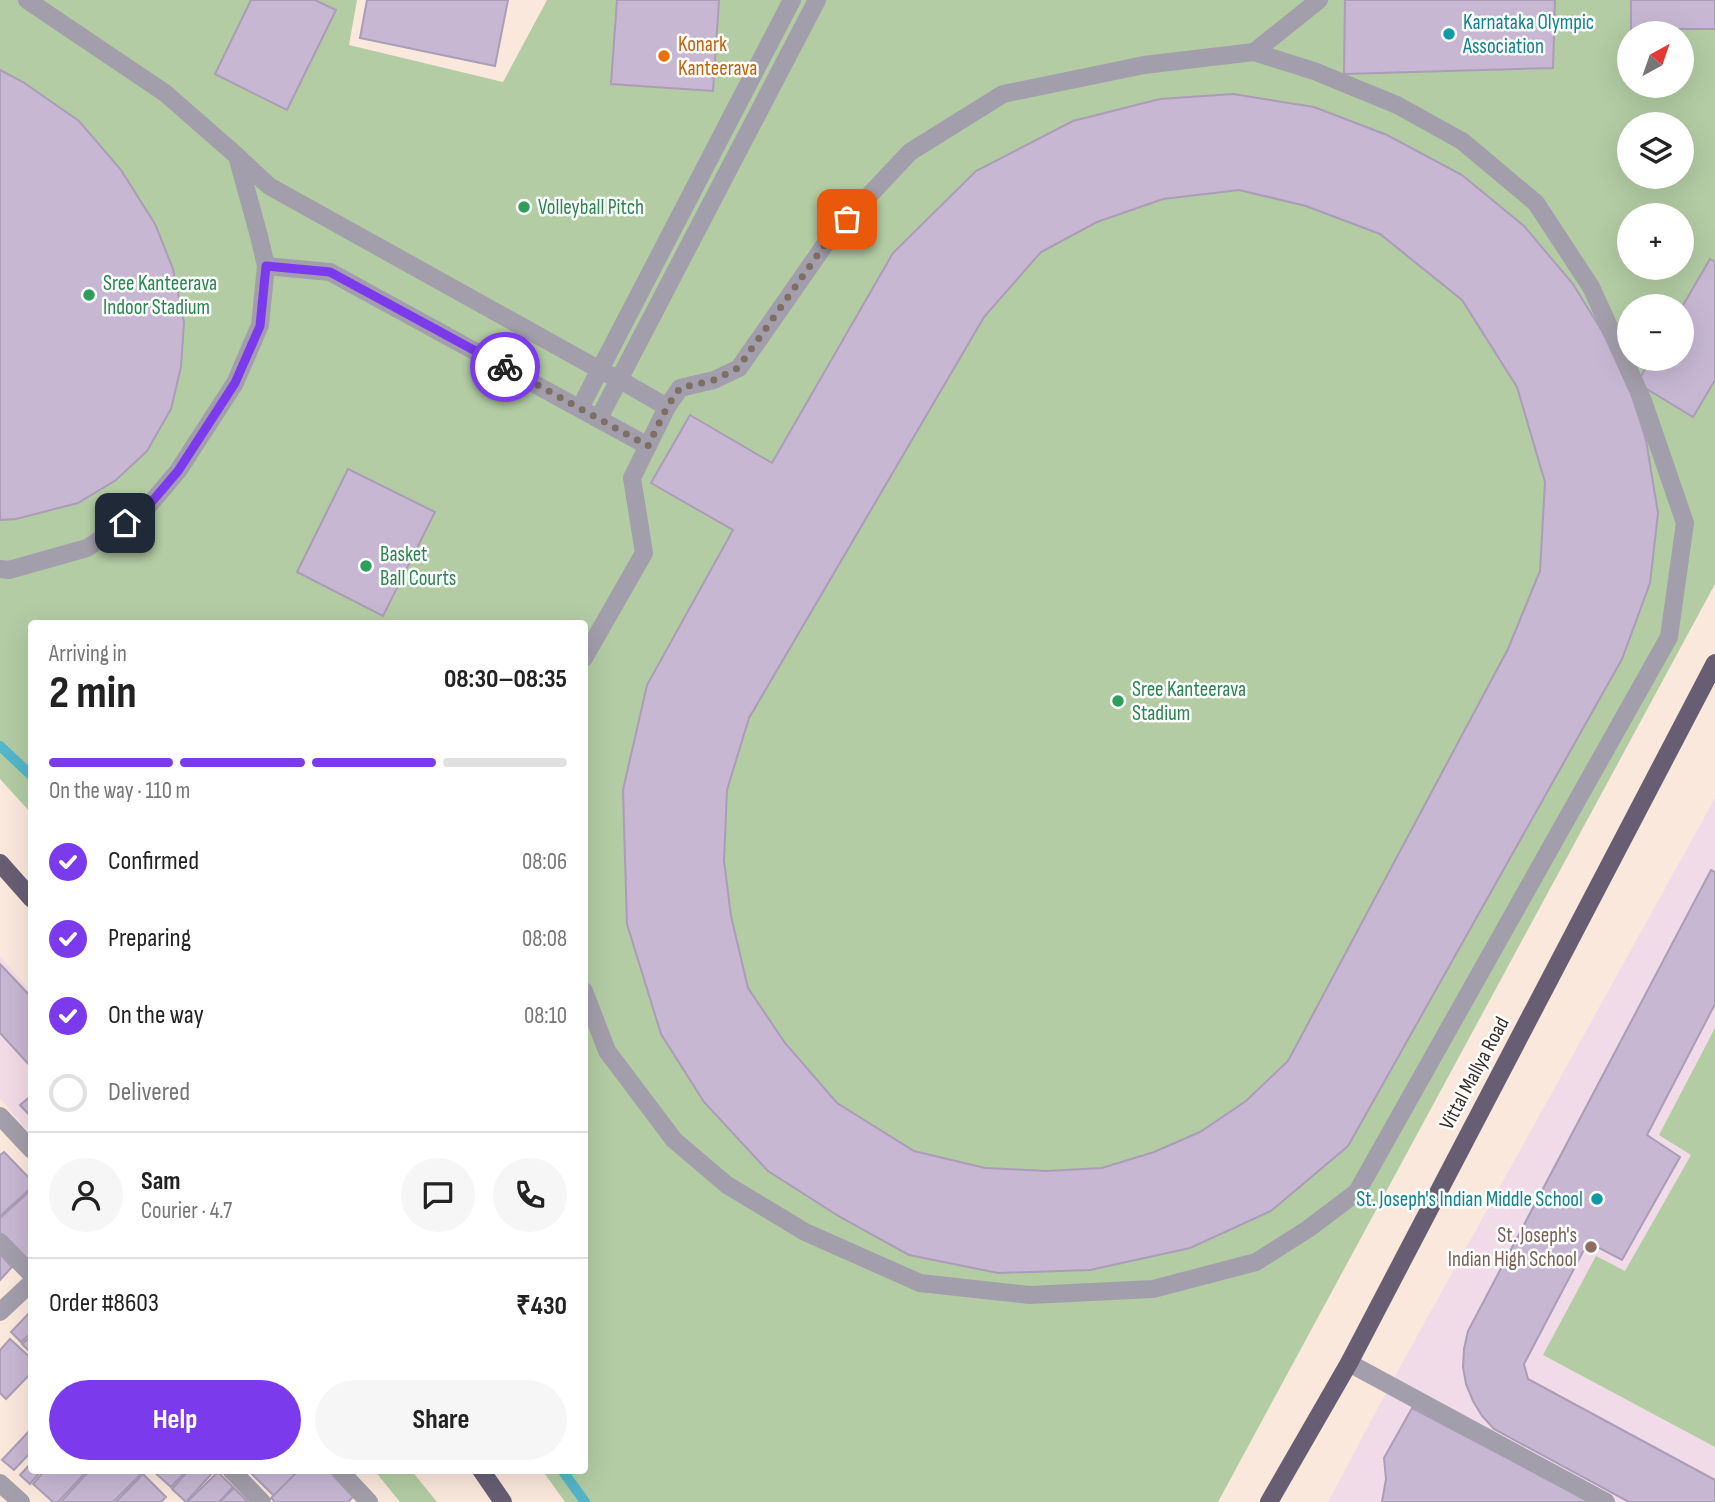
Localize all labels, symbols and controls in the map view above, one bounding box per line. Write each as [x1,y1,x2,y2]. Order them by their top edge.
place label: Karnataka Olympic Association [1462,10,1594,59]
north arrow [1617,21,1694,98]
map controls [1617,21,1694,371]
marker: Karnataka Olympic Association [1441,26,1457,42]
place label: Konark Kanteerava [678,32,757,81]
marker: Konark Kanteerava [656,48,672,64]
button: layers [1617,112,1694,189]
pin [817,189,877,249]
place label: Volleyball Pitch [538,195,644,220]
marker: Volleyball Pitch [516,199,532,215]
icon: bag [828,200,866,238]
button: + [1617,203,1694,280]
place label: Sree Kanteerava Indoor Stadium [103,271,217,320]
marker: Sree Kanteerava Indoor Stadium [81,287,97,303]
button: − [1617,294,1694,371]
courier [470,332,540,402]
icon: bike [486,348,524,386]
pin [95,493,155,553]
icon: home [106,504,144,542]
place label: Basket Ball Courts [380,542,456,591]
marker: Basket Ball Courts [358,558,374,574]
text: Arriving in [49,640,127,668]
text: 08:30–08:35 [444,664,567,695]
text: 2 min [49,666,137,721]
place label: Sree Kanteerava Stadium [1132,677,1246,726]
marker: Sree Kanteerava Stadium [1110,693,1126,709]
text: On the way · 110 m [49,777,190,805]
icon: check [49,843,87,881]
text: Confirmed [108,846,199,877]
text: 08:06 [522,848,567,876]
icon: check [49,920,87,958]
text: Preparing [108,923,191,954]
text: 08:08 [522,925,567,953]
icon: check [49,997,87,1035]
text: On the way [108,1000,204,1031]
text: 08:10 [524,1002,567,1030]
street label: Vittal Mallya Road [1434,1013,1515,1134]
text: Delivered [108,1077,190,1108]
button: person [49,1158,123,1232]
button: chat [401,1158,475,1232]
button: phone [493,1158,567,1232]
text: Sam [141,1166,181,1197]
place label: St. Joseph's Indian Middle School [1356,1187,1583,1212]
marker: St. Joseph's Indian Middle School [1589,1191,1605,1207]
text: Courier · 4.7 [141,1197,232,1225]
place label: St. Joseph's Indian High School [1448,1223,1577,1272]
marker: St. Joseph's Indian High School [1583,1239,1599,1255]
text: Order #8603 [49,1288,159,1319]
text: ₹430 [516,1291,567,1322]
button: Help [49,1380,301,1460]
button: Share [315,1380,567,1460]

